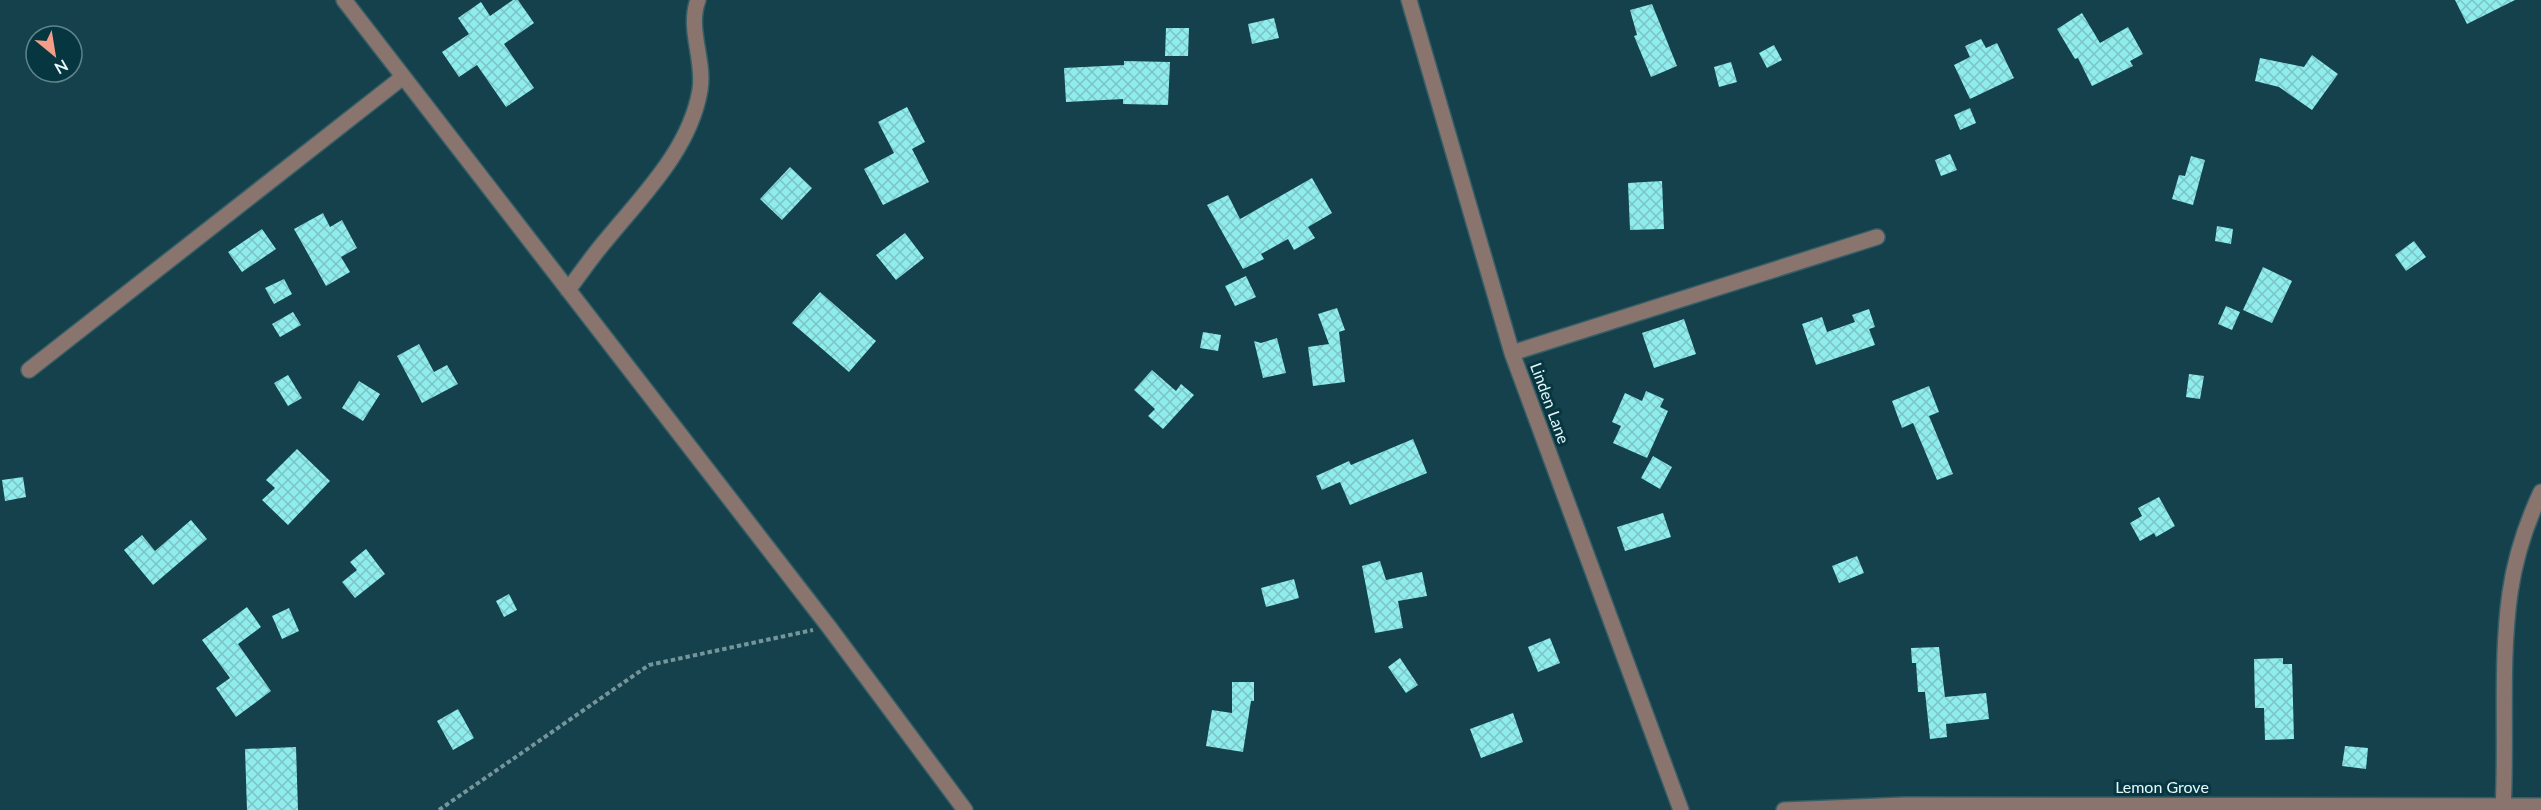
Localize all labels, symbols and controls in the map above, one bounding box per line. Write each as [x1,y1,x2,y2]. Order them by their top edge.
north arrow [24,24,84,84]
text: N [52,56,72,79]
street label: Linden Lane [1527,360,1574,446]
street label: Lemon Grove [2115,777,2209,796]

